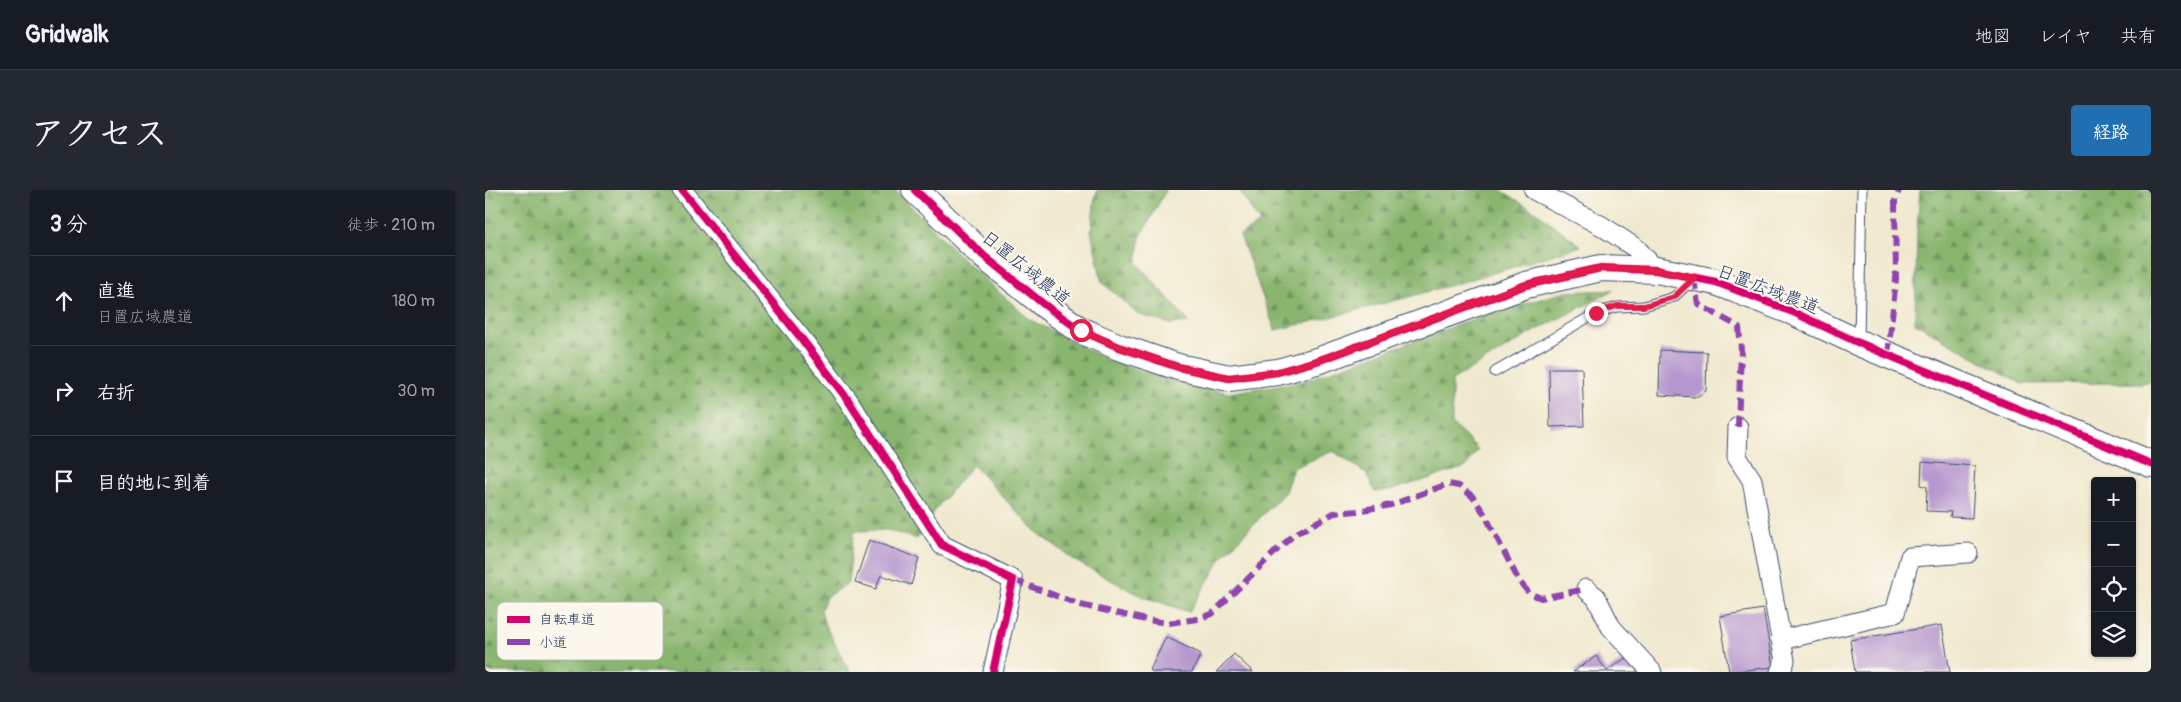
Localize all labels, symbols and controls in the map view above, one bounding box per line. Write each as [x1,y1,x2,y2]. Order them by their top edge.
text: Gridwalk [25,20,109,49]
text: 地図 [1975,25,2011,48]
text: レイヤ [2039,25,2092,48]
text: 共有 [2120,25,2156,48]
button: 経路 [2071,105,2151,156]
text: アクセス [30,112,168,156]
text: 3 分 [50,211,87,238]
text: 徒歩 · 210 m [347,215,435,235]
street label: 日置広域農道 [976,225,1075,311]
street label: 日置広域農道 [1713,259,1822,320]
text: 直進 [97,279,135,303]
icon: ahead [50,287,78,315]
text: 180 m [392,291,435,311]
route end [1585,302,1608,325]
text: 日置広域農道 [97,307,193,327]
route start [1070,319,1093,342]
icon: right [50,377,78,405]
text: 右折 [97,381,135,405]
text: 30 m [397,381,435,401]
icon: arrive [50,467,78,495]
text: 目的地に到着 [97,471,211,495]
map controls [2091,477,2136,657]
button: + [2091,477,2136,522]
button: − [2091,522,2136,567]
button: locate [2091,567,2136,612]
legend [497,602,663,660]
text: 自転車道 [539,611,595,628]
button: layers [2091,612,2136,657]
text: 小道 [539,634,567,651]

